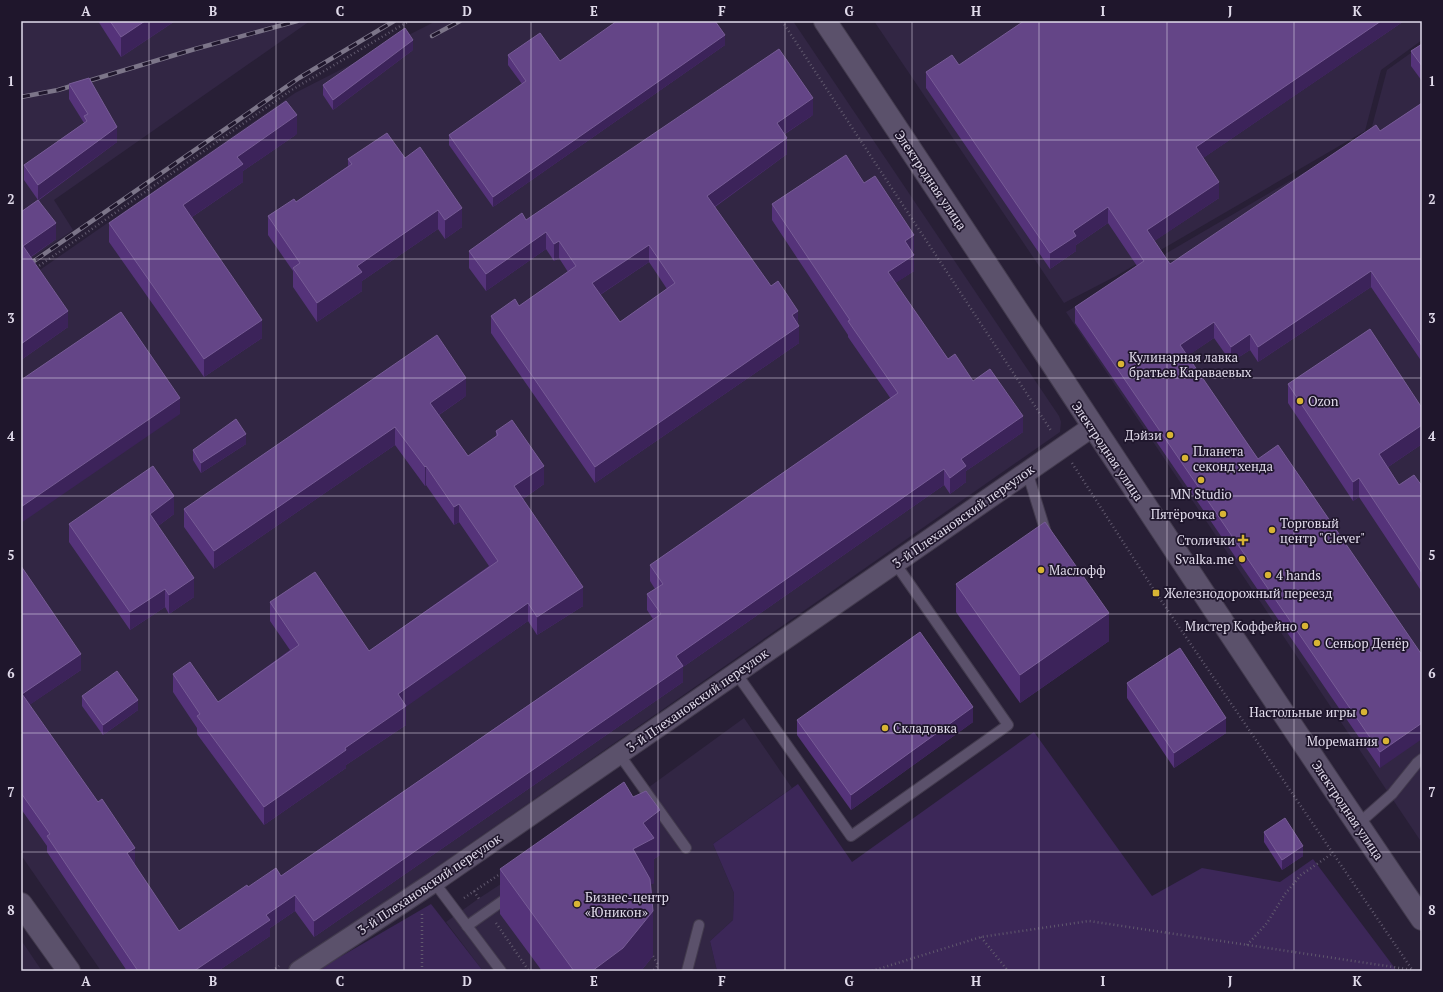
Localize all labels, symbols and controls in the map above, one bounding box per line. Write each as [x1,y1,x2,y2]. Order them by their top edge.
text: A [81,2,91,20]
text: B [209,2,217,20]
text: C [336,2,344,20]
text: D [462,2,472,20]
text: E [590,2,598,20]
text: F [718,2,726,20]
text: G [844,2,854,20]
text: H [971,2,981,20]
text: I [1101,2,1106,20]
text: J [1228,2,1233,20]
text: K [1352,2,1362,20]
text: 1 [7,72,15,90]
text: 1 [1428,72,1436,90]
street label: Электродная улица [891,127,971,234]
text: 2 [7,190,15,208]
text: 2 [1428,190,1436,208]
text: 3 [7,309,15,327]
text: 3 [1428,309,1436,327]
place label: Кулинарная лавка братьев Караваевых [1129,348,1252,381]
marker: Кулинарная лавка братьев Караваевых [1116,359,1126,369]
place label: Ozon [1308,392,1339,410]
marker: Ozon [1295,396,1305,406]
street label: Электродная улица [1068,398,1148,505]
place label: Дэйзи [1125,426,1162,444]
text: 4 [7,427,15,445]
text: 4 [1428,427,1436,445]
marker: Дэйзи [1165,430,1175,440]
place label: Планета секонд хенда [1193,442,1274,475]
marker: Планета секонд хенда [1180,453,1190,463]
street label: 3-й Плехановский переулок [888,459,1038,572]
marker: MN Studio [1196,475,1206,485]
place label: MN Studio [1170,485,1232,503]
place label: Пятёрочка [1151,505,1215,523]
marker: Пятёрочка [1218,509,1228,519]
place label: Торговый центр "Clever" [1280,514,1365,547]
marker: Торговый центр "Clever" [1267,525,1277,535]
place label: Столички [1176,531,1235,549]
marker: Столички [1238,535,1248,545]
text: 5 [7,546,15,564]
text: 5 [1428,546,1436,564]
place label: Svalka.me [1175,550,1234,568]
marker: Svalka.me [1237,554,1247,564]
place label: Маслофф [1049,561,1106,579]
marker: Маслофф [1036,565,1046,575]
place label: 4 hands [1276,566,1321,584]
marker: 4 hands [1263,570,1273,580]
place label: Железнодорожный переезд [1164,584,1333,602]
marker: Железнодорожный переезд [1151,588,1161,598]
place label: Мистер Коффейно [1185,617,1297,635]
marker: Мистер Коффейно [1300,621,1310,631]
place label: Сеньор Денёр [1325,634,1409,652]
marker: Сеньор Денёр [1312,638,1322,648]
street label: 3-й Плехановский переулок [622,643,772,756]
text: 6 [7,664,15,682]
text: 6 [1428,664,1436,682]
place label: Настольные игры [1249,703,1356,721]
marker: Настольные игры [1359,707,1369,717]
place label: Складовка [893,719,958,737]
marker: Складовка [880,723,890,733]
place label: Моремания [1307,732,1378,750]
marker: Моремания [1381,736,1391,746]
street label: Электродная улица [1308,757,1388,864]
text: 7 [7,783,15,801]
text: 7 [1428,783,1436,801]
street label: 3-й Плехановский переулок [354,829,505,939]
place label: Бизнес-центр «Юникон» [585,888,669,921]
marker: Бизнес-центр «Юникон» [572,899,582,909]
text: 8 [7,901,15,919]
text: 8 [1428,901,1436,919]
text: A [81,972,91,990]
text: B [209,972,217,990]
text: C [336,972,344,990]
text: D [462,972,472,990]
text: E [590,972,598,990]
text: F [718,972,726,990]
text: G [844,972,854,990]
text: H [971,972,981,990]
text: I [1101,972,1106,990]
text: J [1228,972,1233,990]
text: K [1352,972,1362,990]

